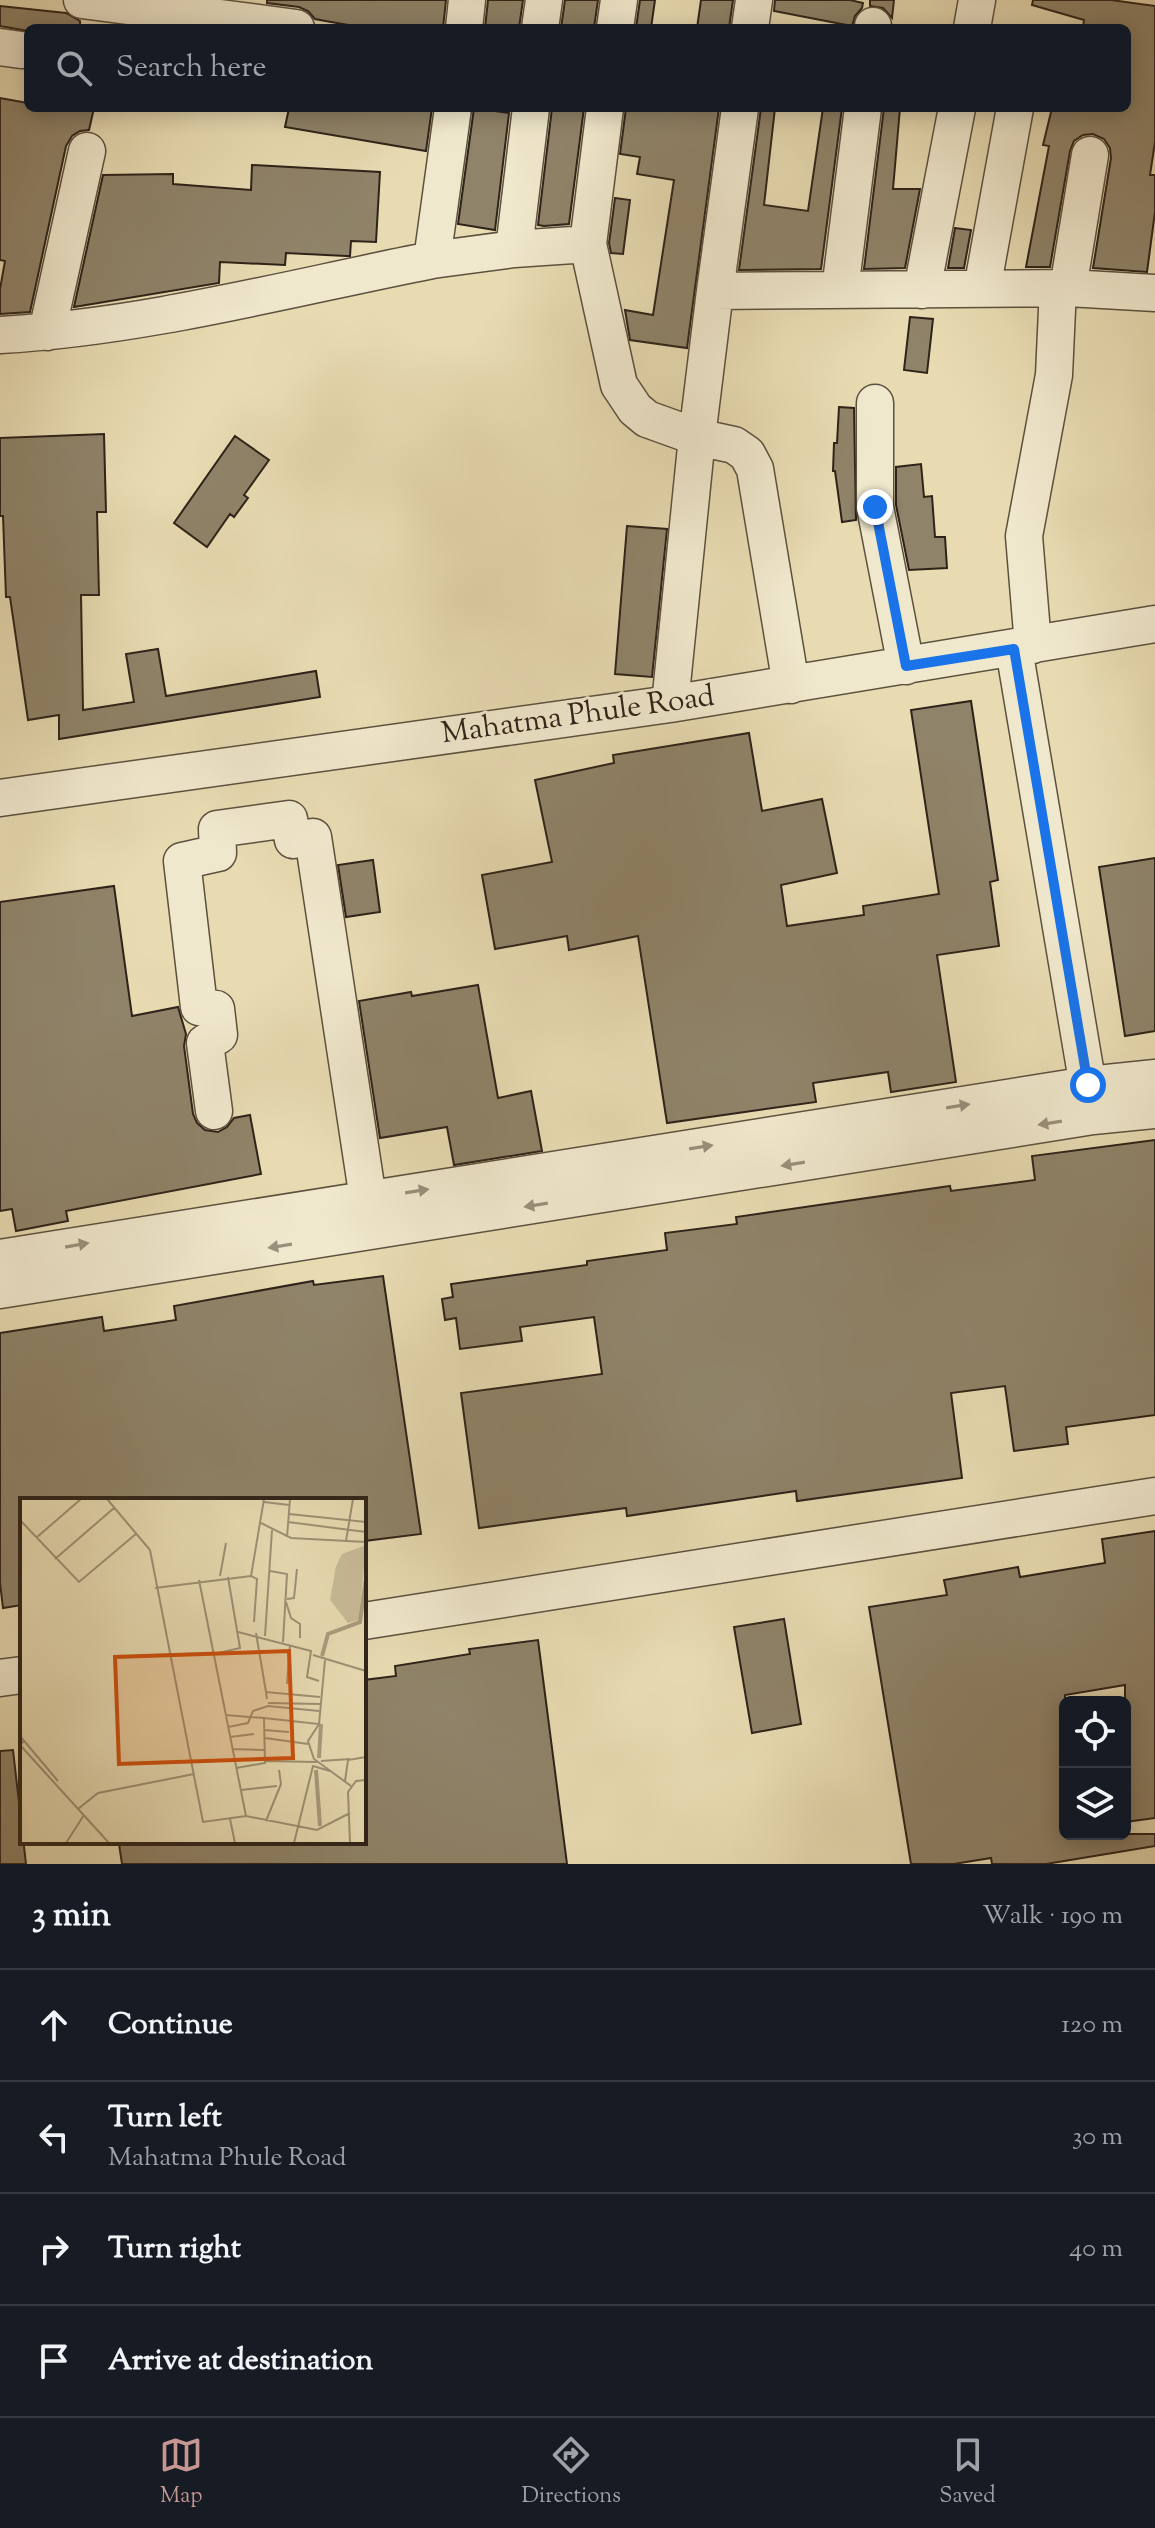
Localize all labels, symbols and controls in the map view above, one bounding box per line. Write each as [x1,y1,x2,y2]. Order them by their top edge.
search box [24,24,1131,112]
icon: search [52,46,96,90]
text: Search here [116,47,266,90]
route end [857,489,893,525]
street label: Mahatma Phule Road [439,676,717,756]
route start [1070,1067,1106,1103]
one-way arrow [946,1099,971,1112]
one-way arrow [1037,1117,1062,1130]
one-way arrow [689,1140,714,1153]
one-way arrow [780,1158,805,1170]
one-way arrow [404,1185,429,1197]
one-way arrow [523,1199,548,1211]
one-way arrow [65,1238,90,1251]
one-way arrow [267,1240,292,1253]
inset map [20,1498,366,1844]
map controls [1059,1696,1131,1840]
button: locate [1059,1696,1131,1768]
button: layers [1059,1768,1131,1840]
text: 3 min [32,1892,111,1941]
text: Walk · 190 m [982,1898,1123,1935]
icon: ahead [32,2003,76,2047]
text: Continue [108,2004,233,2047]
text: 120 m [1061,2007,1123,2044]
text: Turn left [108,2097,222,2140]
icon: left [32,2115,76,2159]
text: 30 m [1072,2119,1123,2156]
text: Mahatma Phule Road [108,2140,347,2177]
icon: right [32,2227,76,2271]
text: Turn right [108,2228,241,2271]
text: 40 m [1069,2231,1123,2268]
icon: arrive [32,2339,76,2383]
text: Arrive at destination [108,2340,373,2383]
tab: Map [159,2433,203,2513]
tab: Directions [522,2433,621,2513]
tab: Saved [939,2433,996,2513]

